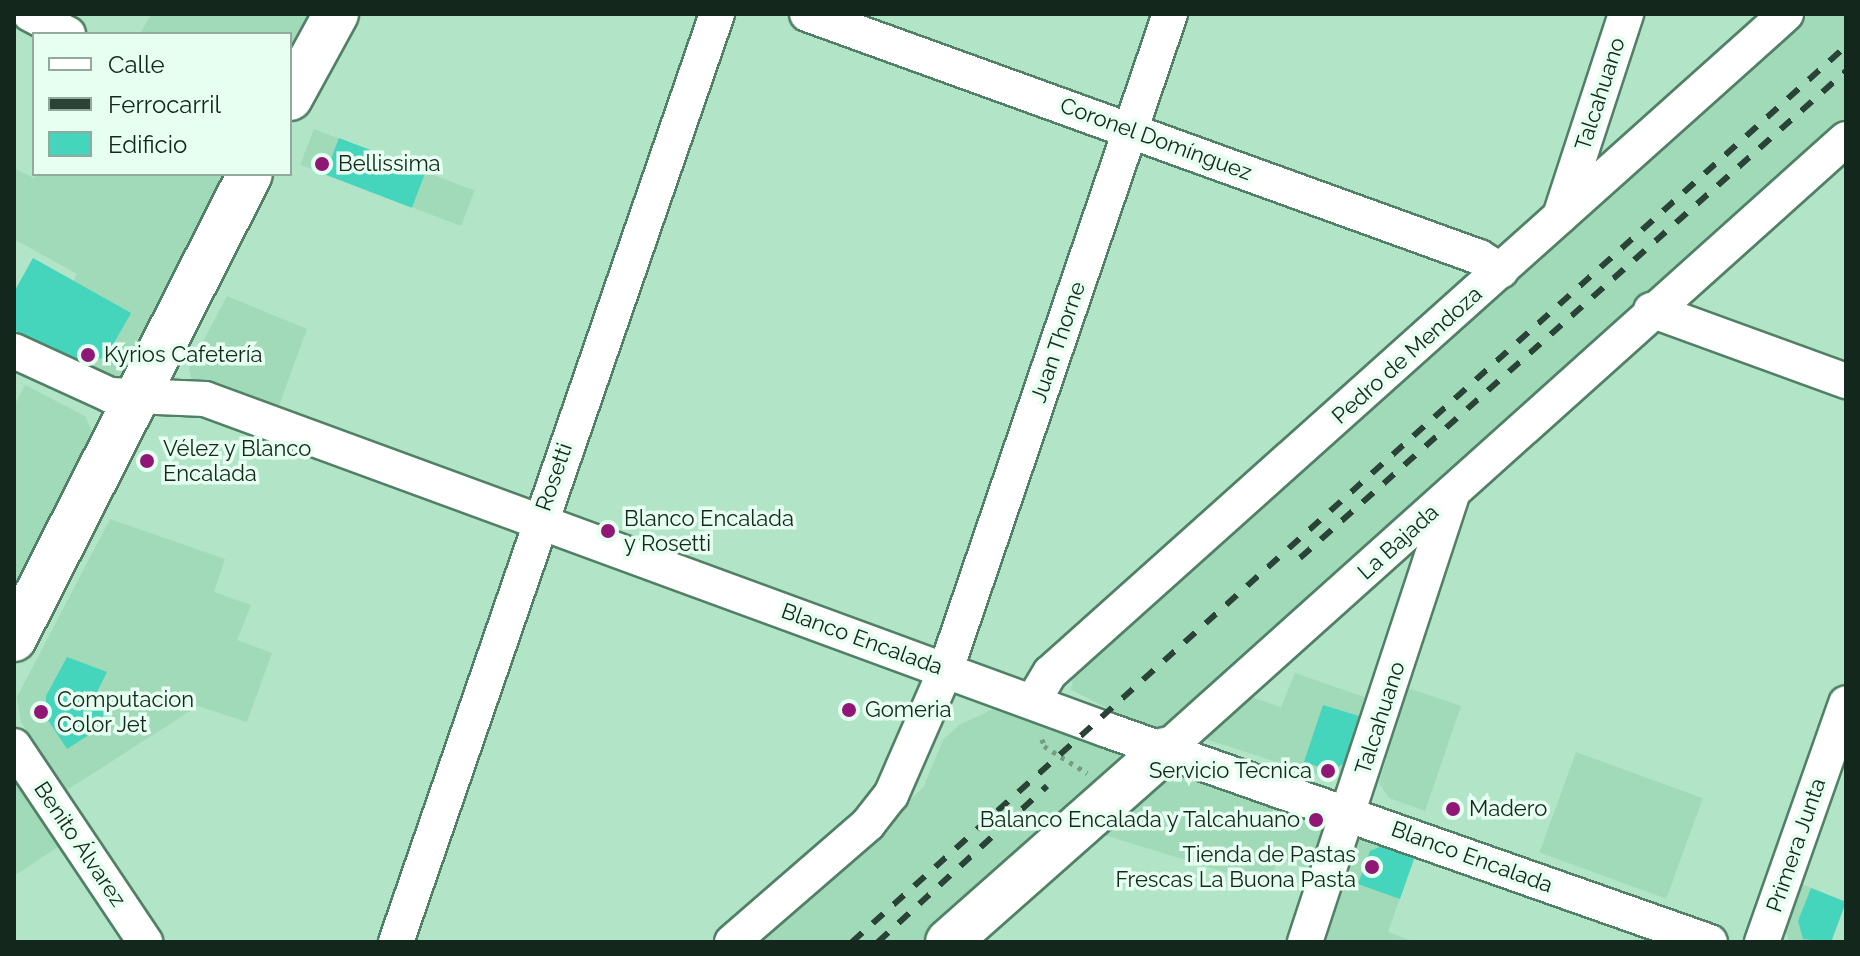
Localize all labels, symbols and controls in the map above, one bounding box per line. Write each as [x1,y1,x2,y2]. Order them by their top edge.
legend [32,32,292,176]
street label: Talcahuano [1569,34,1631,154]
text: Calle [108,50,165,79]
text: Ferrocarril [108,90,221,119]
street label: Coronel Domínguez [1056,92,1256,186]
text: Edificio [108,130,187,159]
place label: Bellissima [338,151,441,177]
marker: Bellissima [313,155,331,173]
street label: Juan Thorne [1025,278,1091,406]
street label: Pedro de Mendoza [1327,281,1487,429]
place label: Kyrios Cafetería [104,342,262,368]
marker: Kyrios Cafetería [79,346,97,364]
place label: Vélez y Blanco Encalada [163,435,313,486]
street label: Rosetti [530,440,578,514]
marker: Vélez y Blanco Encalada [138,452,156,470]
street label: La Bajada [1352,499,1444,585]
place label: Blanco Encalada y Rosetti [624,505,794,556]
marker: Blanco Encalada y Rosetti [599,522,617,540]
street label: Blanco Encalada [778,598,946,680]
street label: Talcahuano [1349,658,1411,778]
place label: Computacion Color Jet [57,686,194,738]
place label: Gomeria [865,697,951,723]
marker: Gomeria [840,701,858,719]
marker: Computacion Color Jet [32,703,50,721]
place label: Servicio Tecnica [1148,758,1312,784]
marker: Servicio Tecnica [1319,762,1337,780]
street label: Primera Junta [1761,774,1831,916]
street label: Benito Álvarez [28,776,132,912]
place label: Madero [1469,796,1547,822]
marker: Madero [1444,800,1462,818]
place label: Balanco Encalada y Talcahuano [978,807,1300,833]
marker: Balanco Encalada y Talcahuano [1307,811,1325,829]
street label: Blanco Encalada [1388,816,1556,898]
place label: Tienda de Pastas Frescas La Buona Pasta [1115,841,1356,892]
marker: Tienda de Pastas Frescas La Buona Pasta [1363,858,1381,876]

